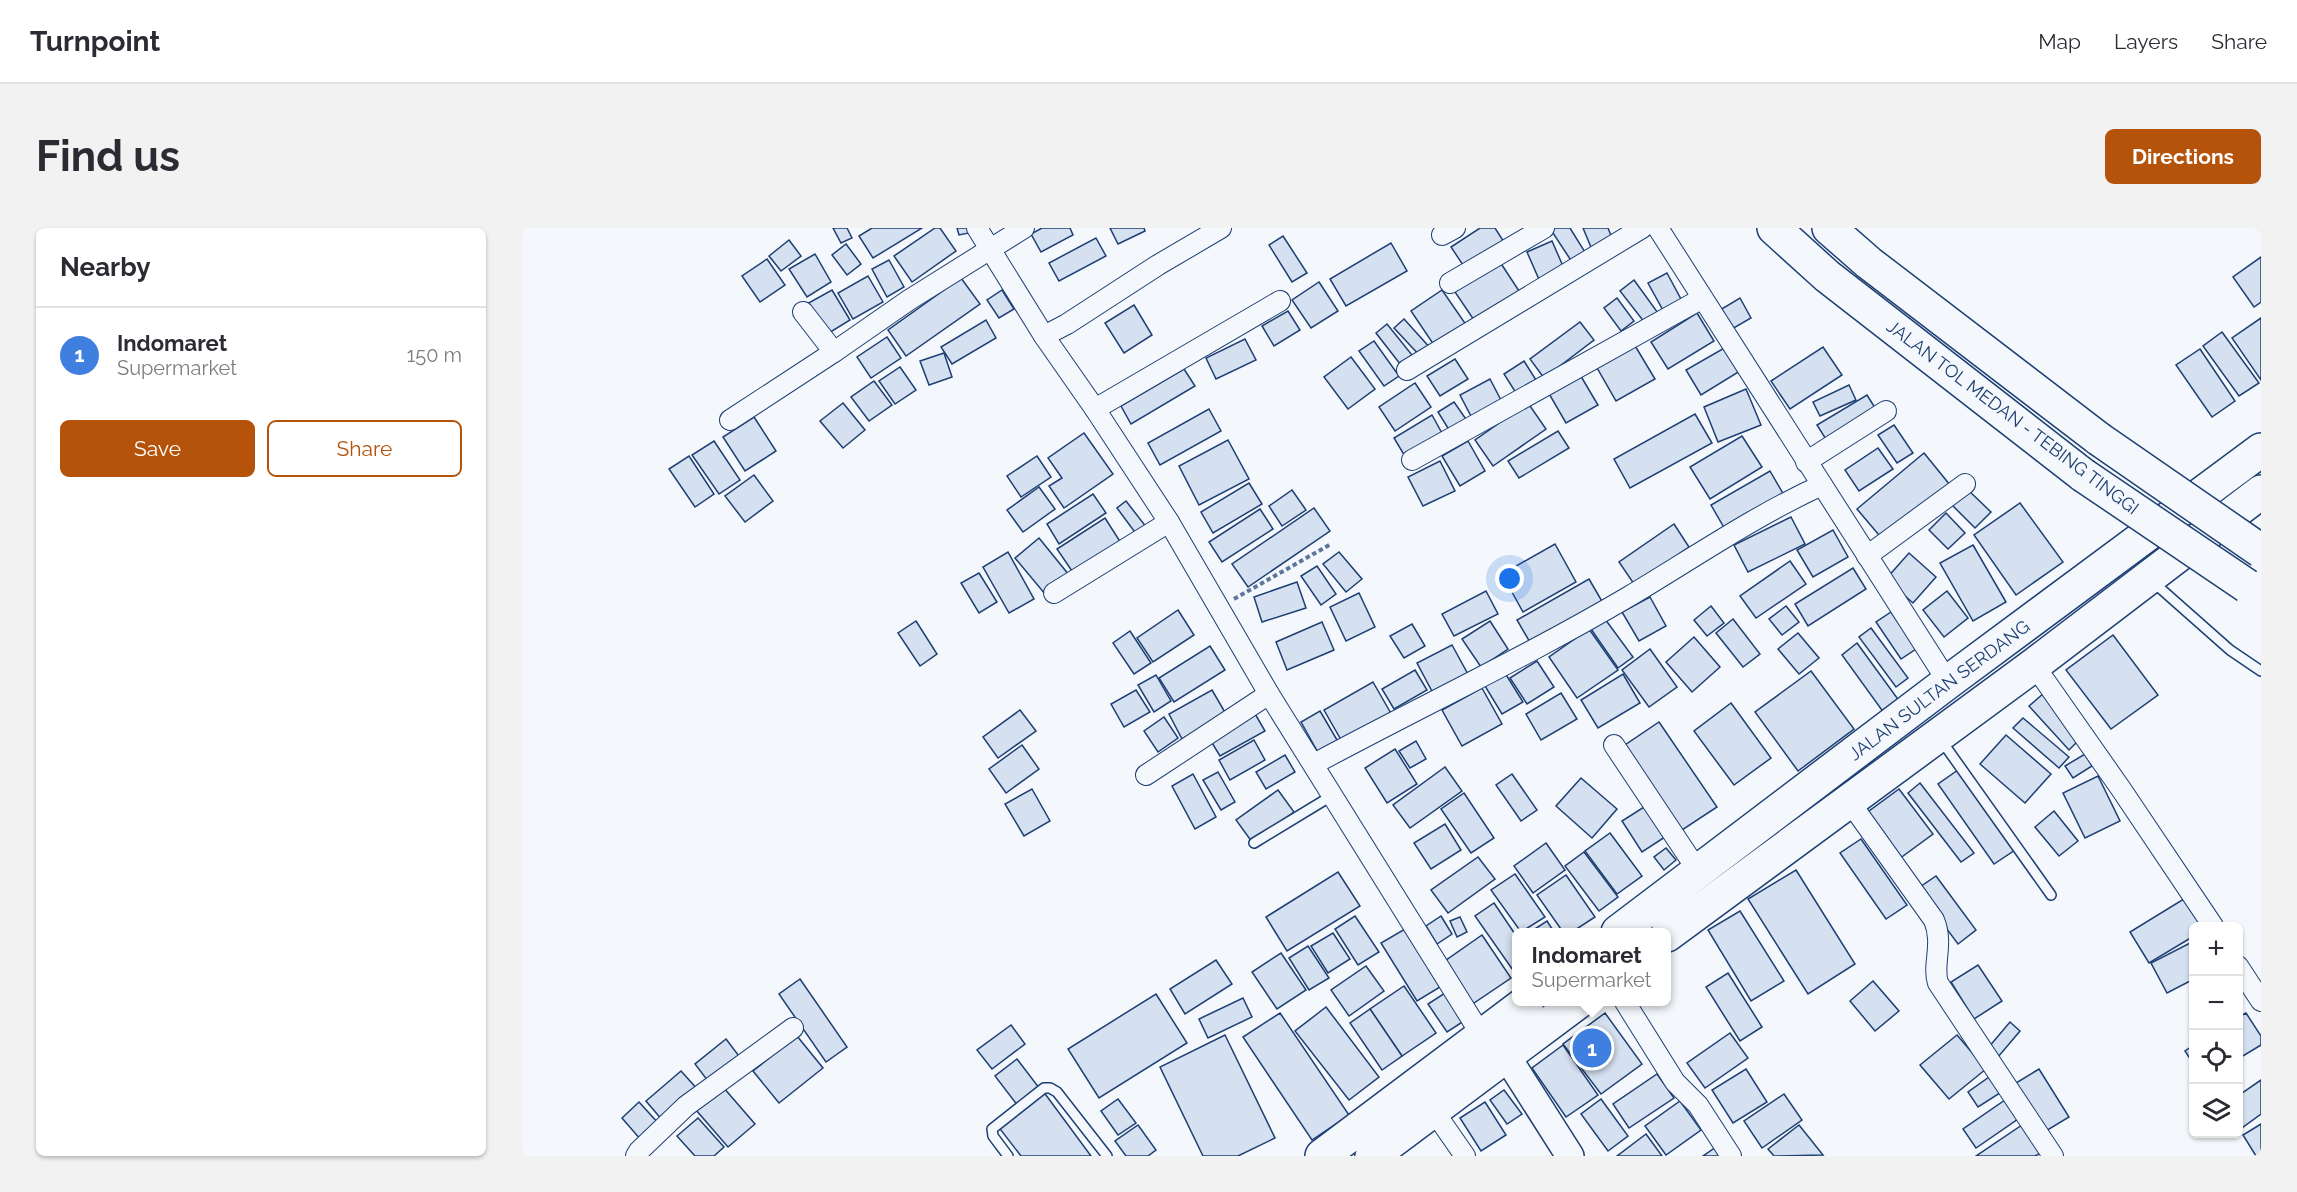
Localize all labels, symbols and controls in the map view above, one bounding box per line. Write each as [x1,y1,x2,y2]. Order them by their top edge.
text: Turnpoint [30,25,160,58]
text: Map [2038,29,2081,54]
text: Layers [2114,29,2178,54]
text: Share [2211,29,2267,54]
button: Directions [2105,129,2261,184]
text: Find us [36,132,180,181]
text: Nearby [60,252,150,282]
street label: JALAN TOL MEDAN - TEBING TINGGI [1883,315,2143,519]
text: Indomaret [117,330,227,356]
text: 1 [75,343,84,367]
text: 150 m [407,343,462,367]
text: Supermarket [117,356,237,380]
button: Save [60,420,255,477]
button: Share [267,420,462,477]
your location [1495,564,1524,593]
street label: JALAN SULTAN SERDANG [1844,615,2033,764]
map controls [2189,922,2243,1138]
button: + [2189,922,2243,976]
popup [1512,928,1671,1006]
text: Indomaret [1532,942,1642,968]
text: Supermarket [1532,968,1651,992]
button: − [2189,976,2243,1030]
pin: 1 [1572,1026,1612,1070]
button: locate [2189,1030,2243,1084]
button: layers [2189,1084,2243,1138]

